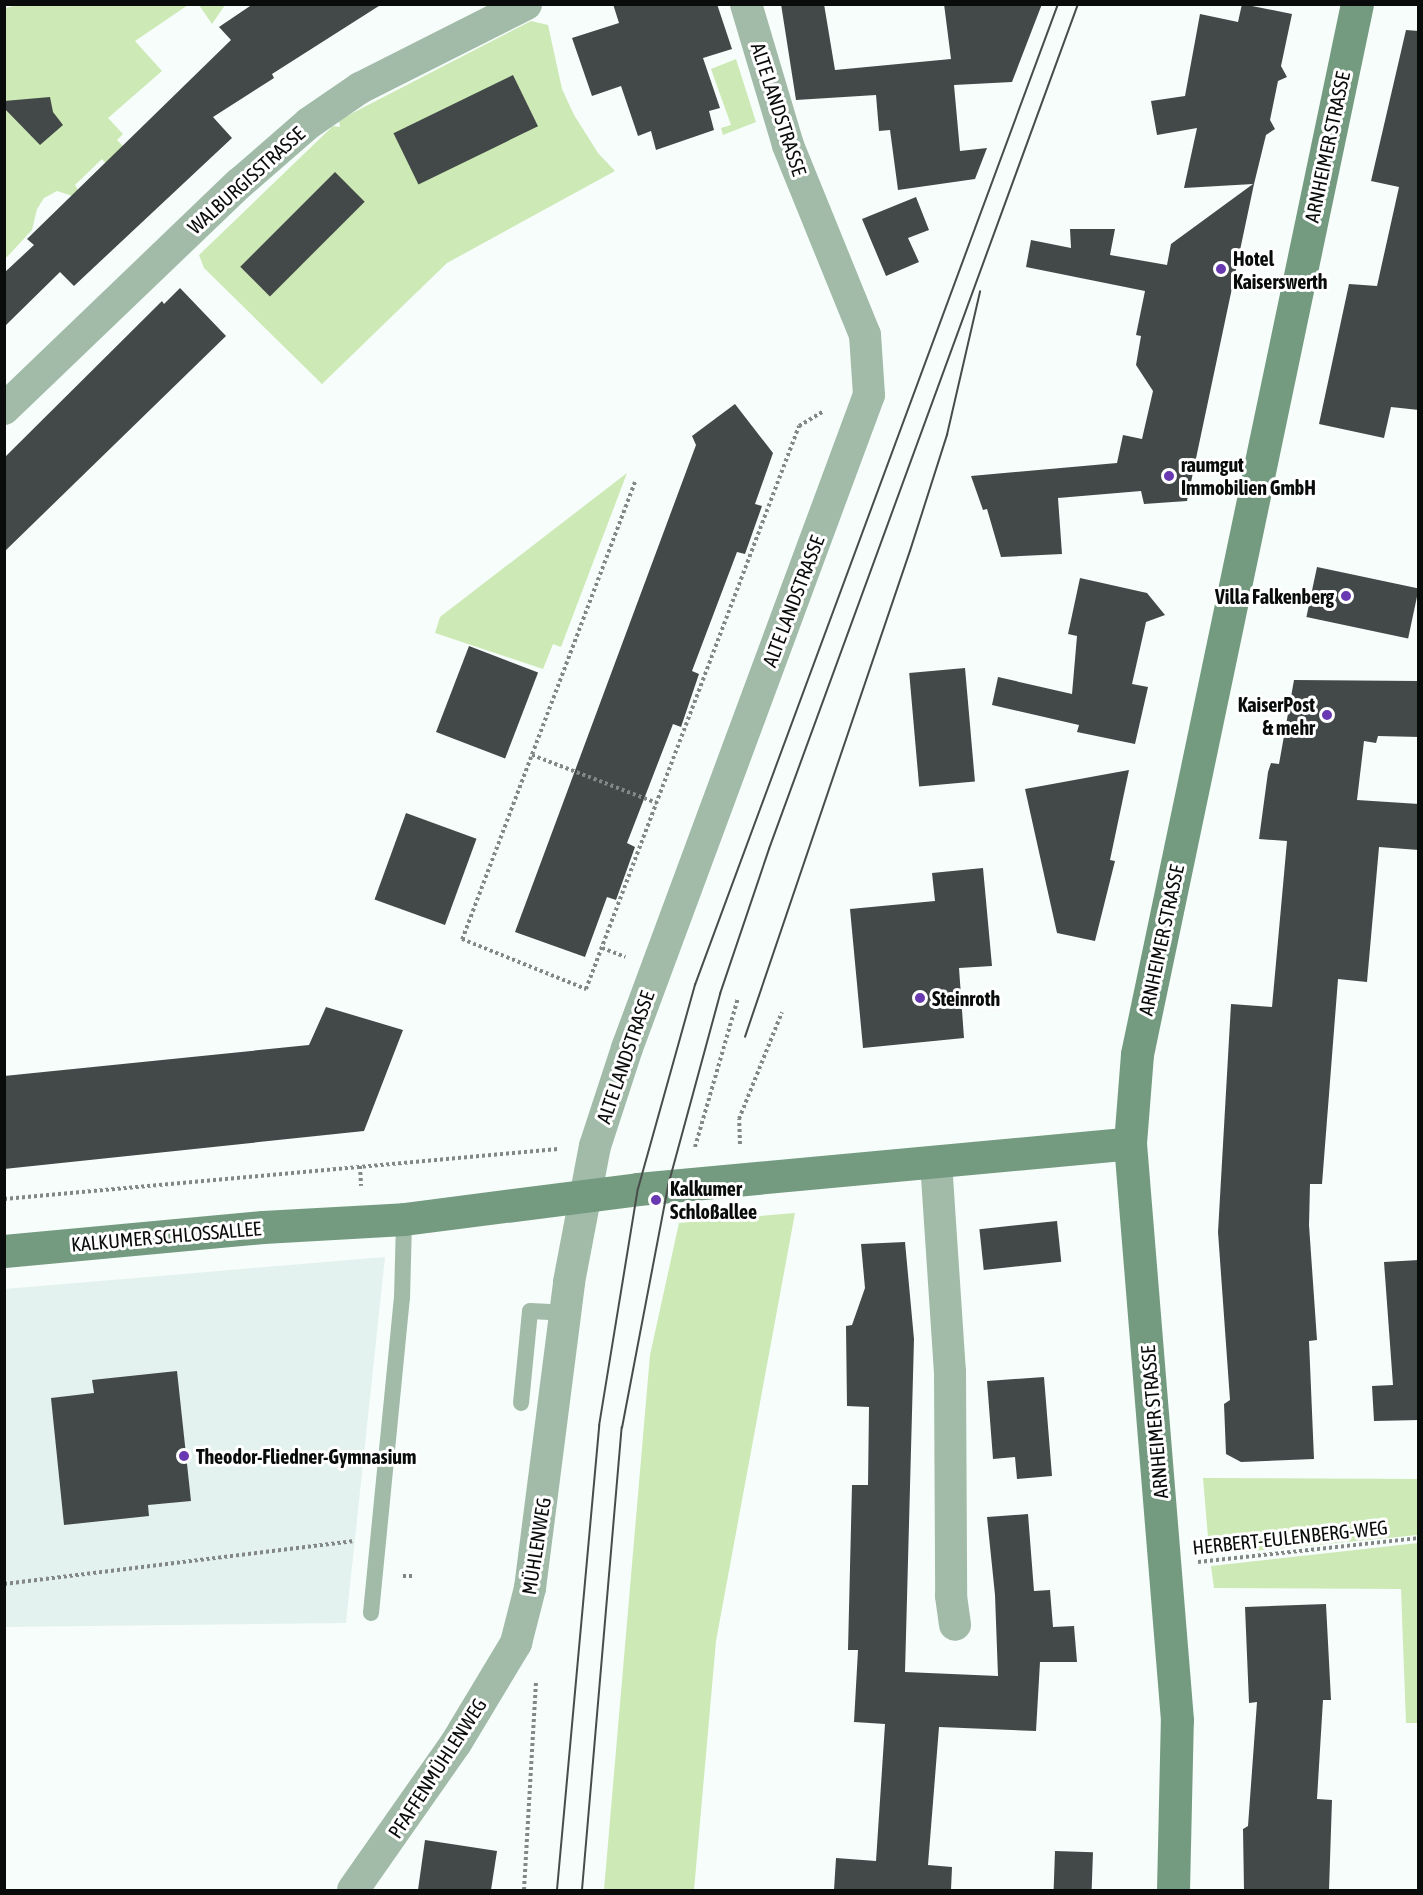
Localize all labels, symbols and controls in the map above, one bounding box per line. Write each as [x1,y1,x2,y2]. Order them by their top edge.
street label: ALTE LANDSTRASSE [746,39,812,179]
street label: ARNHEIMER STRASSE [1299,69,1355,225]
street label: WALBURGISSTRASSE [183,121,309,239]
place label: Hotel Kaiserswerth [1233,246,1327,293]
marker: Hotel Kaiserswerth [1214,262,1228,276]
place label: raumgut Immobilien GmbH [1181,452,1316,499]
marker: raumgut Immobilien GmbH [1162,469,1176,483]
street label: ALTE LANDSTRASSE [757,532,829,670]
place label: Villa Falkenberg [1215,584,1334,608]
marker: Villa Falkenberg [1339,589,1353,603]
place label: KaiserPost & mehr [1238,692,1315,739]
marker: KaiserPost & mehr [1320,708,1334,722]
street label: ARNHEIMER STRASSE [1133,862,1189,1018]
place label: Steinroth [932,986,1000,1010]
street label: ALTE LANDSTRASSE [591,988,659,1126]
marker: Steinroth [913,991,927,1005]
place label: Kalkumer Schloßallee [670,1176,757,1223]
marker: Kalkumer Schloßallee [647,1191,665,1209]
street label: KALKUMER SCHLOSSALLEE [70,1216,262,1256]
street label: ARNHEIMER STRASSE [1135,1344,1173,1500]
place label: Theodor-Fliedner-Gymnasium [196,1444,416,1468]
marker: Theodor-Fliedner-Gymnasium [177,1449,191,1463]
street label: MÜHLENWEG [516,1495,556,1597]
street label: HERBERT-EULENBERG-WEG [1191,1515,1389,1559]
street label: PFAFFENMÜHLENWEG [383,1693,491,1843]

